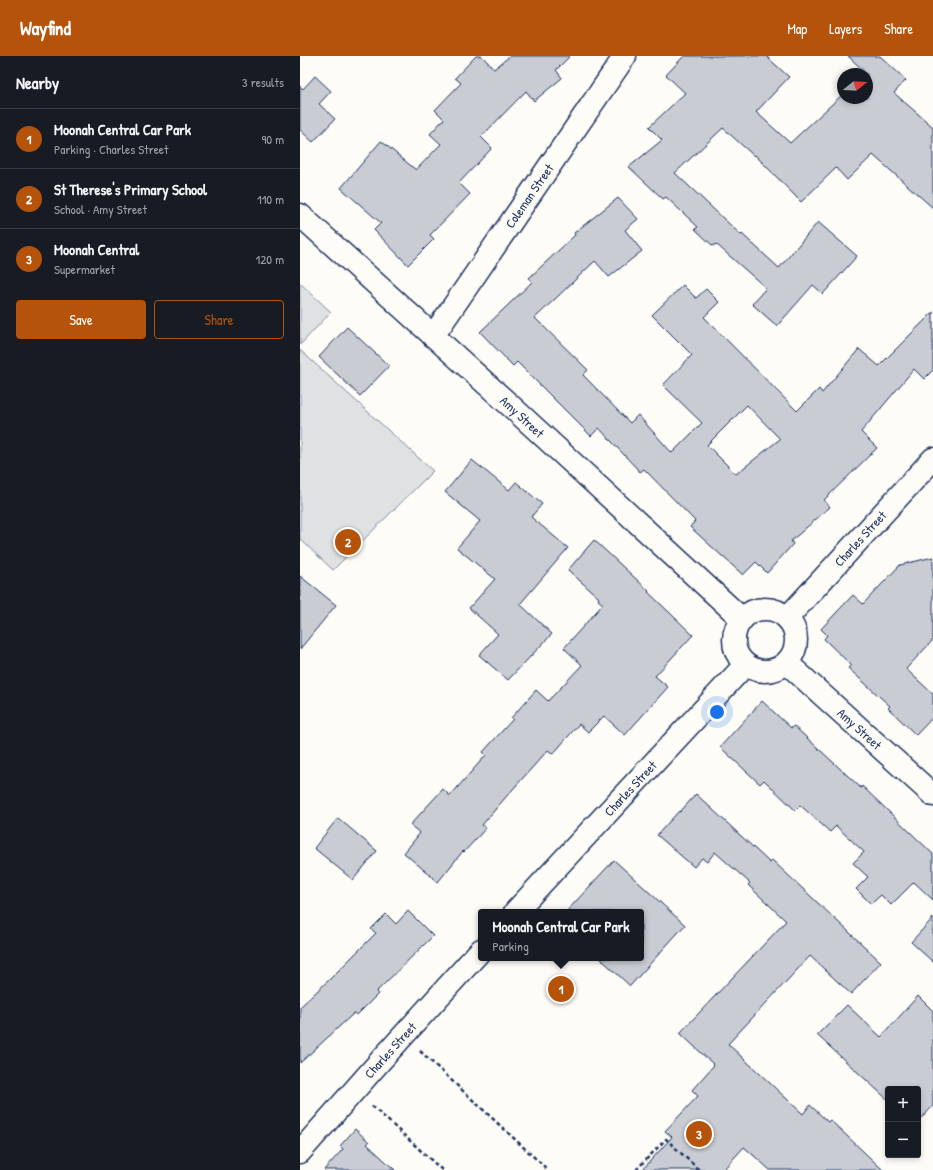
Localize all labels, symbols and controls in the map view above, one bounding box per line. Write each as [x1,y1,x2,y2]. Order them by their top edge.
text: Wayfind [20,15,71,41]
text: Map [787,19,807,38]
text: Layers [829,19,862,38]
text: Share [884,19,913,38]
north arrow [837,68,873,104]
text: Nearby [16,71,59,94]
text: 3 results [242,73,284,91]
text: Moonah Central Car Park [54,119,191,140]
text: 1 [27,130,31,148]
text: 90 m [262,130,284,148]
text: Parking · Charles Street [54,140,168,158]
street label: Coleman Street [501,160,558,231]
text: St Therese's Primary School [54,179,207,200]
text: 2 [26,190,32,208]
text: 110 m [257,190,284,208]
text: School · Amy Street [54,200,147,218]
text: Moonah Central [54,239,139,260]
text: 3 [26,250,32,268]
text: 120 m [256,250,284,268]
text: Supermarket [54,260,115,278]
button: Save [16,300,146,339]
button: Share [154,300,284,339]
street label: Amy Street [496,392,549,442]
street label: Charles Street [830,506,891,570]
pin: 2 [335,527,361,557]
your location [707,702,727,722]
street label: Amy Street [834,704,886,754]
street label: Charles Street [600,756,661,820]
popup [478,909,644,961]
text: Moonah Central Car Park [492,916,630,937]
text: Parking [492,937,529,955]
pin: 1 [548,974,574,1004]
street label: Charles Street [360,1018,421,1082]
map controls [885,1086,921,1158]
button: + [885,1086,921,1122]
pin: 3 [686,1119,712,1149]
button: − [885,1122,921,1158]

